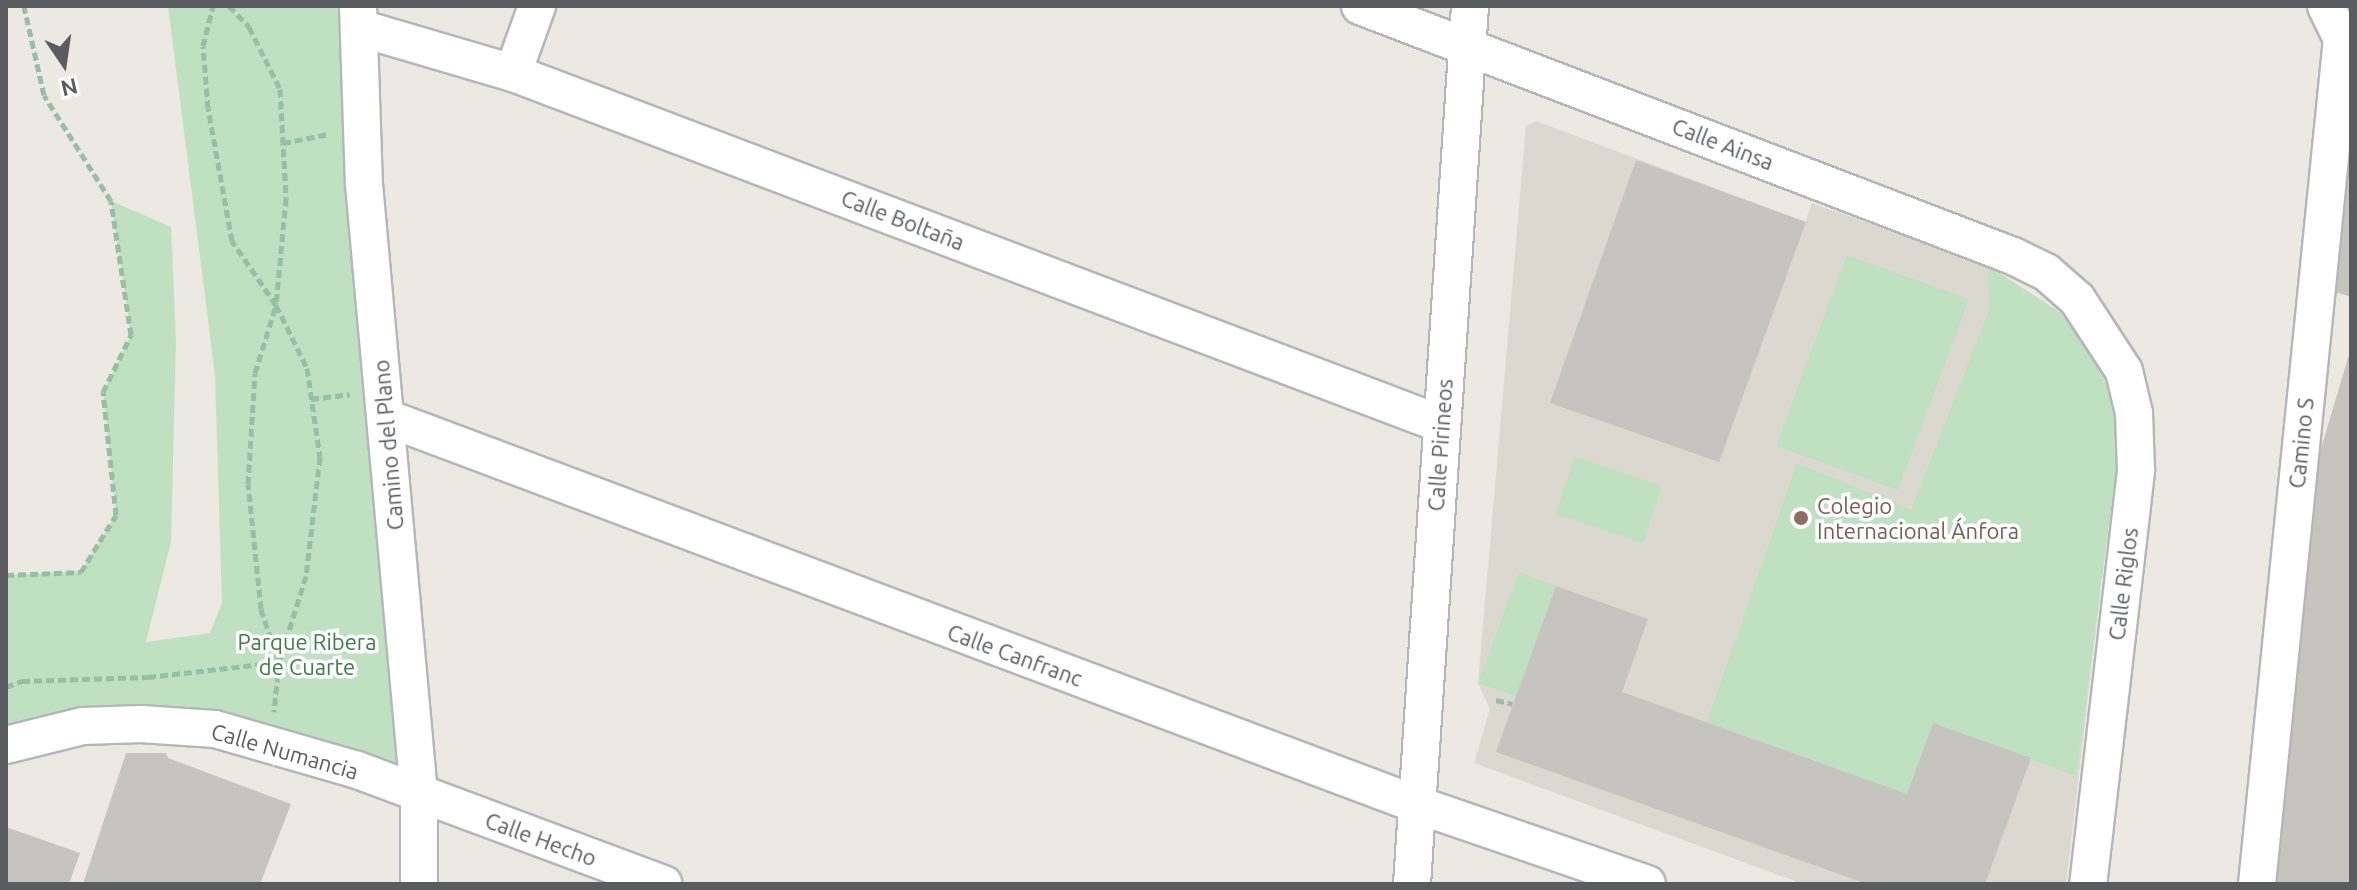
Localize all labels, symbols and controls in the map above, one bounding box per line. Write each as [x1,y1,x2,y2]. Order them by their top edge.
north arrow [24,24,104,104]
text: N [59,74,80,102]
street label: Calle Ainsa [1669,113,1777,175]
street label: Calle Boltaña [838,184,968,256]
street label: Camino del Plano [367,359,409,531]
street label: Calle Pirineos [1422,378,1458,512]
street label: Camino S [2283,396,2319,490]
place label: Colegio Internacional Ánfora [1817,492,2019,544]
marker: Colegio Internacional Ánfora [1792,509,1810,527]
street label: Calle Riglos [2103,526,2143,642]
street label: Calle Canfranc [944,618,1086,692]
park label: Parque Ribera de Cuarte [238,628,376,680]
street label: Calle Numancia [209,717,361,785]
street label: Calle Hecho [482,807,600,871]

